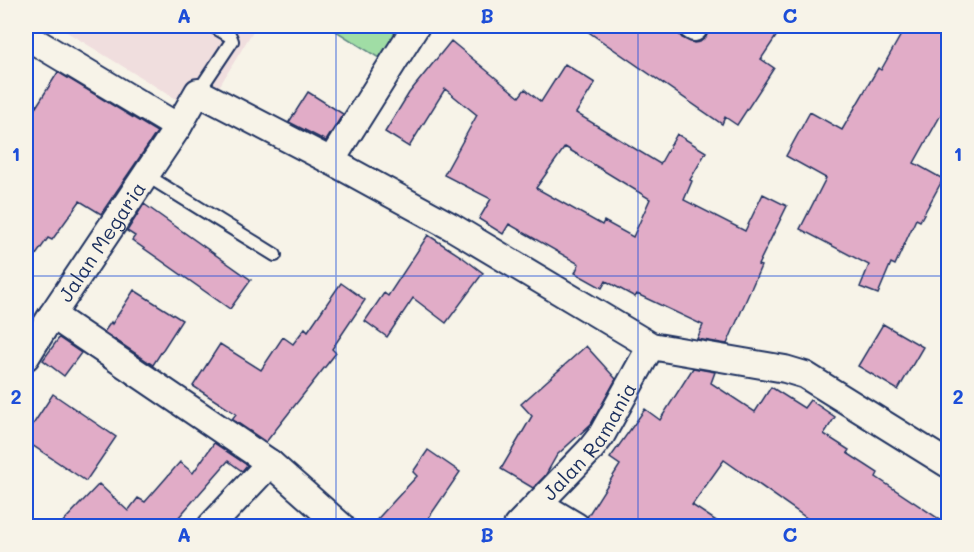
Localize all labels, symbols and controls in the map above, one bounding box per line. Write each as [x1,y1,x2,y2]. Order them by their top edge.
text: A [177,2,191,28]
text: B [480,2,494,28]
text: C [783,2,798,28]
text: 1 [12,140,20,166]
text: 1 [954,140,962,166]
street label: Jalan Megaria [52,176,151,307]
street label: Jalan Ramania [536,377,641,505]
text: 2 [10,383,22,409]
text: 2 [952,383,964,409]
text: A [177,521,191,547]
text: B [480,521,494,547]
text: C [783,521,798,547]

